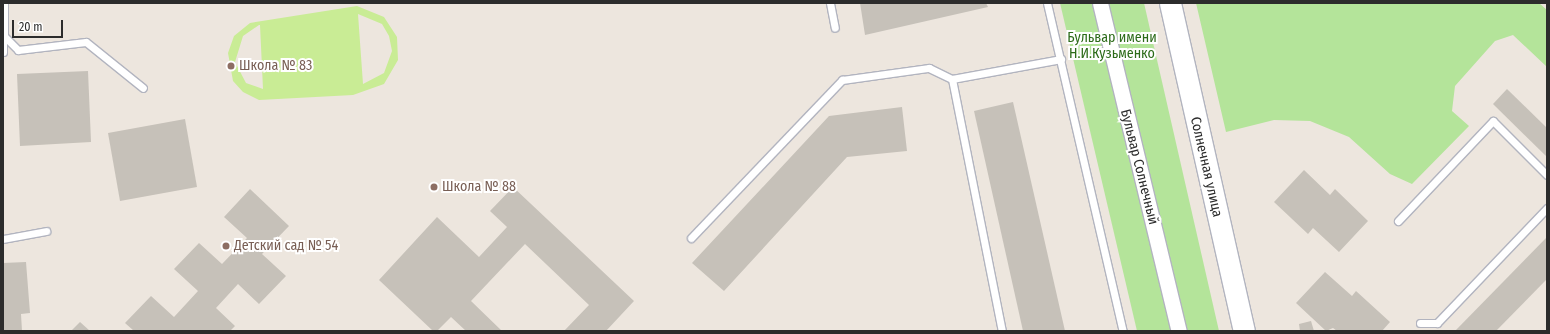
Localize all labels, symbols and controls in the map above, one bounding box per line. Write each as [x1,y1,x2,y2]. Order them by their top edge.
scale bar [14,12,65,38]
text: 20 m [19,20,43,34]
park label: Бульвар имени Н.И.Кузьменко [1067,30,1157,62]
place label: Школа № 83 [239,58,312,74]
marker: Школа № 83 [226,61,236,71]
street label: Бульвар Солнечный [1117,108,1161,226]
street label: Солнечная улица [1186,115,1226,219]
place label: Школа № 88 [442,179,516,195]
marker: Школа № 88 [429,182,439,192]
place label: Детский сад № 54 [234,238,338,254]
marker: Детский сад № 54 [221,241,231,251]

